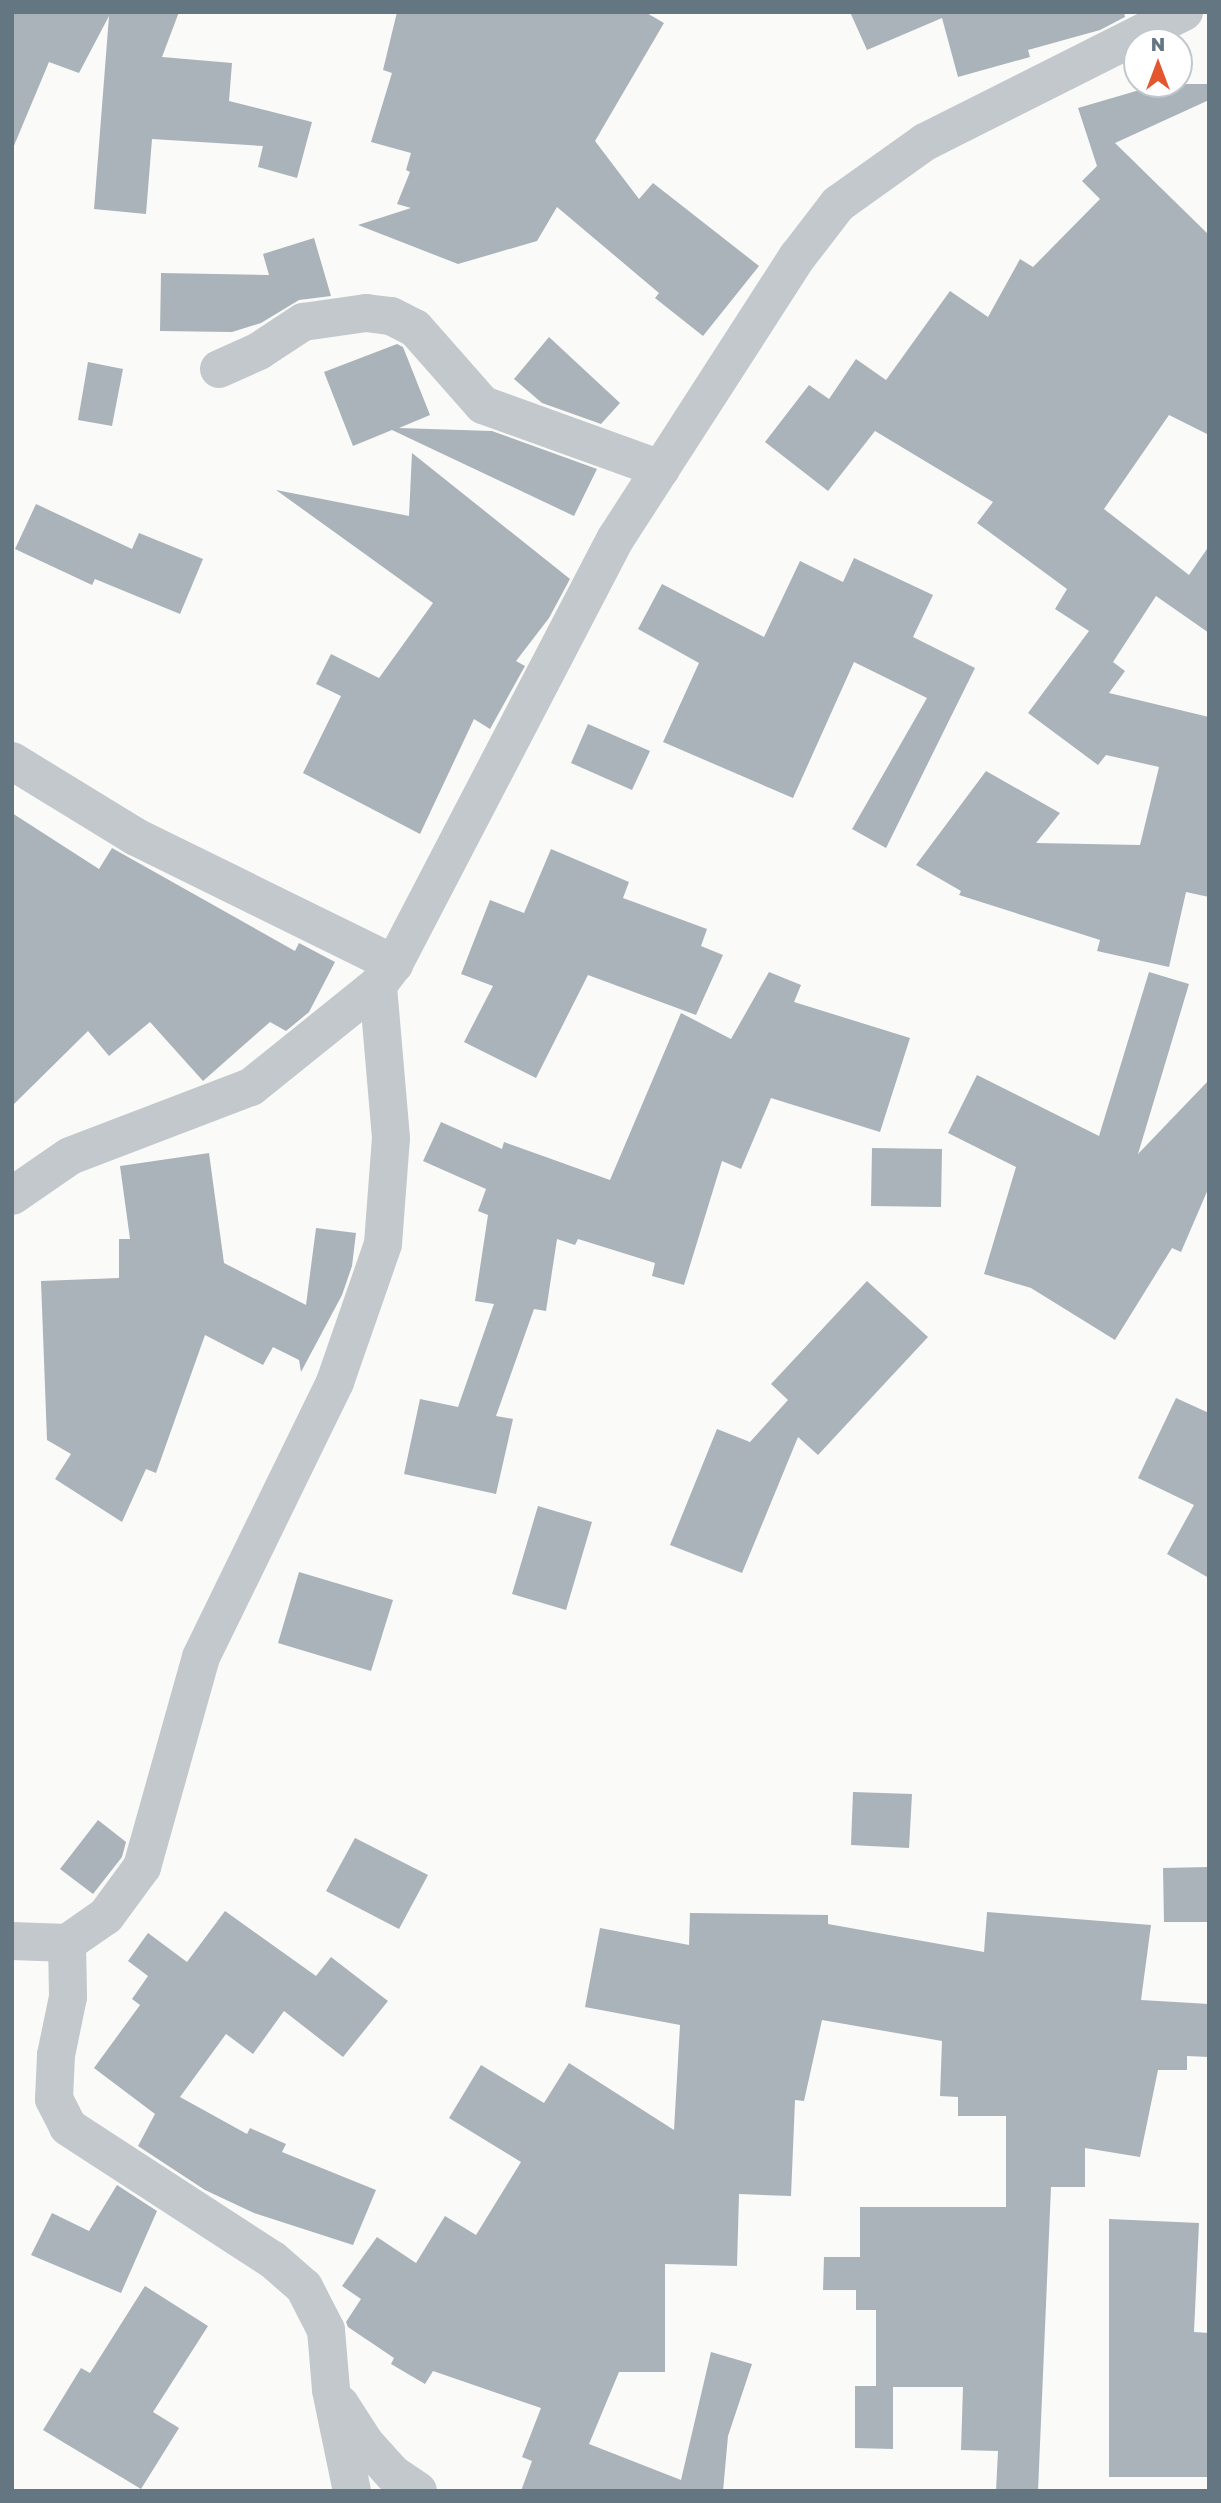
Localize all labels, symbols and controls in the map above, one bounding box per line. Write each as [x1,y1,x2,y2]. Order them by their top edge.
north arrow [1123,28,1193,98]
text: N [1151,32,1165,55]

